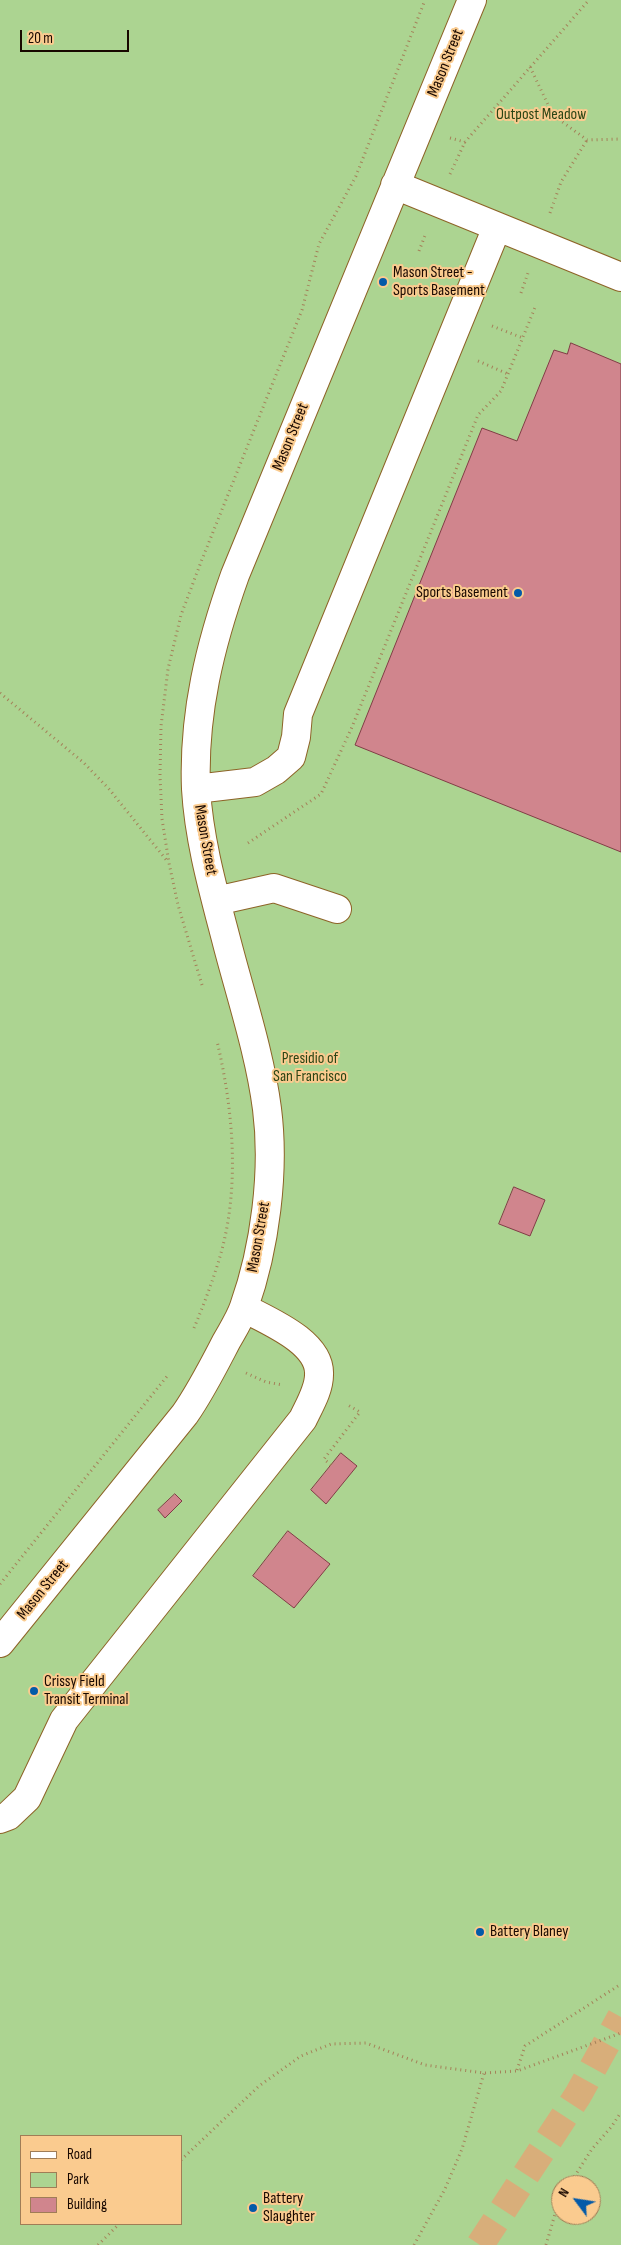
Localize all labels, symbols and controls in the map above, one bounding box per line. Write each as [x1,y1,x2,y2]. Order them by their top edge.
scale bar [22,20,131,52]
street label: Mason Street [424,26,468,100]
text: 20 m [28,29,53,48]
park label: Outpost Meadow [496,105,586,125]
place label: Mason Street - Sports Basement [393,263,485,301]
marker: Mason Street - Sports Basement [377,276,389,288]
street label: Mason Street [269,400,313,474]
place label: Sports Basement [416,583,508,603]
marker: Sports Basement [512,587,524,599]
street label: Mason Street [189,803,221,877]
park label: Presidio of San Francisco [273,1049,347,1087]
street label: Mason Street [243,1200,275,1274]
street label: Mason Street [13,1556,73,1624]
place label: Crissy Field Transit Terminal [44,1672,128,1710]
marker: Crissy Field Transit Terminal [28,1685,40,1697]
place label: Battery Blaney [490,1922,568,1942]
marker: Battery Blaney [474,1926,486,1938]
legend [20,2135,182,2225]
text: Road [67,2145,92,2164]
text: Park [67,2170,89,2189]
north arrow [551,2175,601,2225]
text: N [554,2185,573,2200]
place label: Battery Slaughter [263,2189,315,2227]
text: Building [67,2195,107,2214]
marker: Battery Slaughter [247,2202,259,2214]

